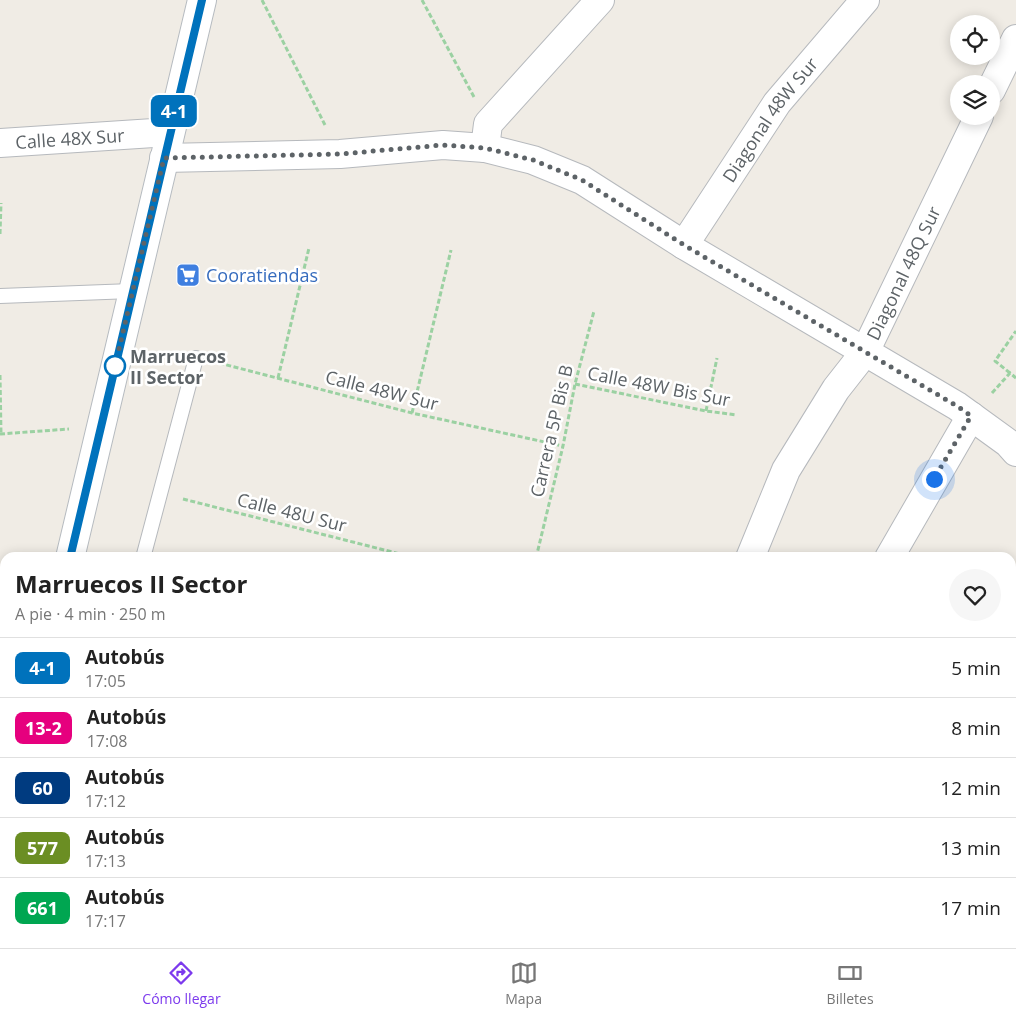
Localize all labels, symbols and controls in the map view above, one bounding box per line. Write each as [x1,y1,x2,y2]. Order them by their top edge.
map controls [950,15,1000,125]
button: locate [950,15,1000,65]
street label: Diagonal 48W Sur [716,52,823,187]
button: layers [950,75,1000,125]
line badge: 4-1 [145,95,203,127]
text: 4-1 [161,99,187,123]
street label: Calle 48X Sur [15,123,126,154]
street label: Diagonal 48Q Sur [861,201,946,344]
supermarket icon: Cooratiendas [175,262,201,288]
place label: Cooratiendas [206,263,318,287]
place label: Marruecos II Sector [130,344,226,389]
marker: Marruecos II Sector [104,355,126,377]
street label: Calle 48W Bis Sur [586,360,733,412]
street label: Carrera 5P Bis B [524,363,578,499]
street label: Calle 48W Sur [323,364,441,416]
your location [922,467,947,492]
street label: Calle 48U Sur [235,487,350,537]
text: Marruecos II Sector [15,567,247,600]
button: heart [949,569,1001,621]
text: A pie · 4 min · 250 m [15,603,166,625]
text: Autobús [85,644,165,670]
text: 5 min [951,655,1001,681]
text: 4-1 [29,656,56,680]
text: 17:05 [85,670,126,692]
text: Autobús [87,704,166,730]
text: 8 min [951,715,1001,741]
text: 13-2 [25,716,62,740]
text: 17:08 [87,730,127,752]
text: Autobús [85,764,165,790]
text: 12 min [940,775,1001,801]
text: 60 [32,776,53,800]
text: 17:12 [85,790,126,812]
text: Autobús [85,824,165,850]
text: 13 min [940,835,1001,861]
text: 577 [27,836,58,860]
text: 17:13 [85,850,126,872]
text: Autobús [85,884,165,910]
text: 17 min [940,895,1001,921]
text: 661 [27,896,58,920]
text: 17:17 [85,910,126,932]
tab: Cómo llegar [142,959,221,1008]
tab: Mapa [505,959,542,1008]
tab: Billetes [827,959,874,1008]

